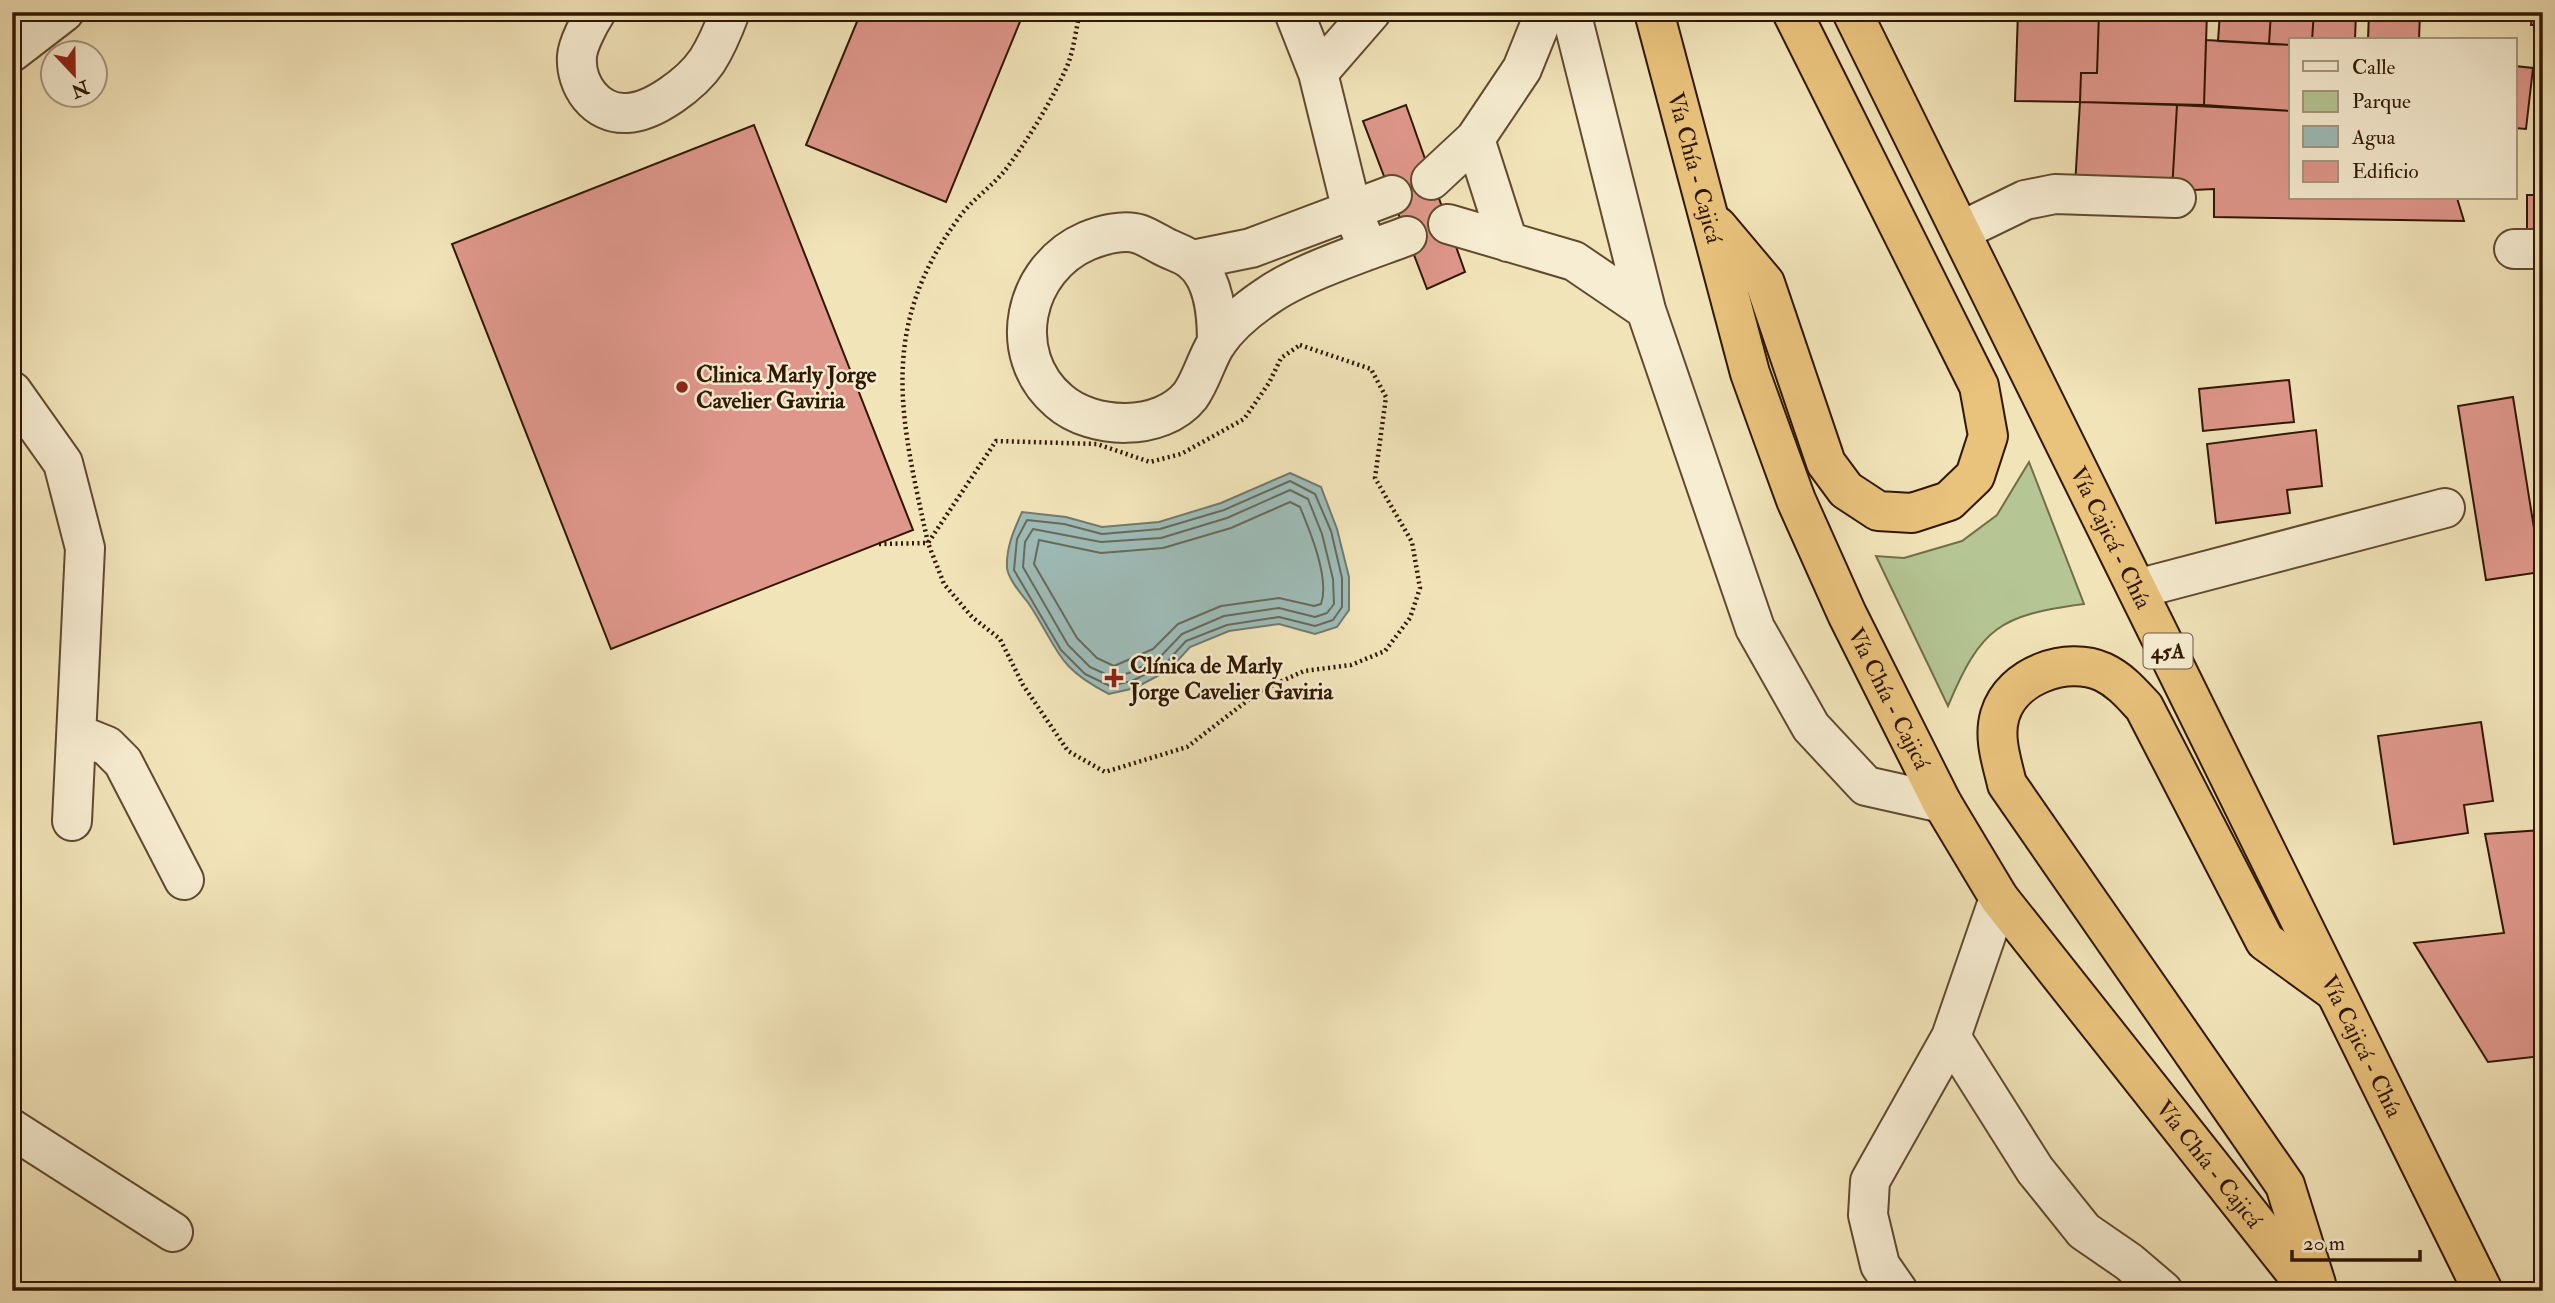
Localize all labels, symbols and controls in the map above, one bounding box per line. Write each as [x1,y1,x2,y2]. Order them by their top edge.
north arrow [38,38,108,108]
legend [2289,38,2516,200]
text: Calle [2352,54,2396,81]
text: N [67,74,93,104]
text: Parque [2352,88,2411,115]
street label: Vía Chía - Cajicá [1661,89,1729,247]
text: Agua [2351,124,2396,151]
text: Edificio [2352,158,2419,185]
place label: Clinica Marly Jorge Cavelier Gaviria [696,360,877,415]
marker: Clinica Marly Jorge Cavelier Gaviria [674,379,690,395]
street label: Vía Cajicá - Chía [2064,462,2159,614]
street label: Vía Chía - Cajicá [1842,623,1937,775]
road number: 45A [2144,634,2192,668]
place label: Clínica de Marly Jorge Cavelier Gaviria [1129,651,1334,707]
marker: Clínica de Marly Jorge Cavelier Gaviria [1104,668,1124,688]
street label: Vía Cajicá - Chía [2315,970,2410,1122]
street label: Vía Chía - Cajicá [2150,1094,2269,1234]
scale bar [2292,1219,2420,1263]
text: 20 m [2303,1230,2345,1257]

